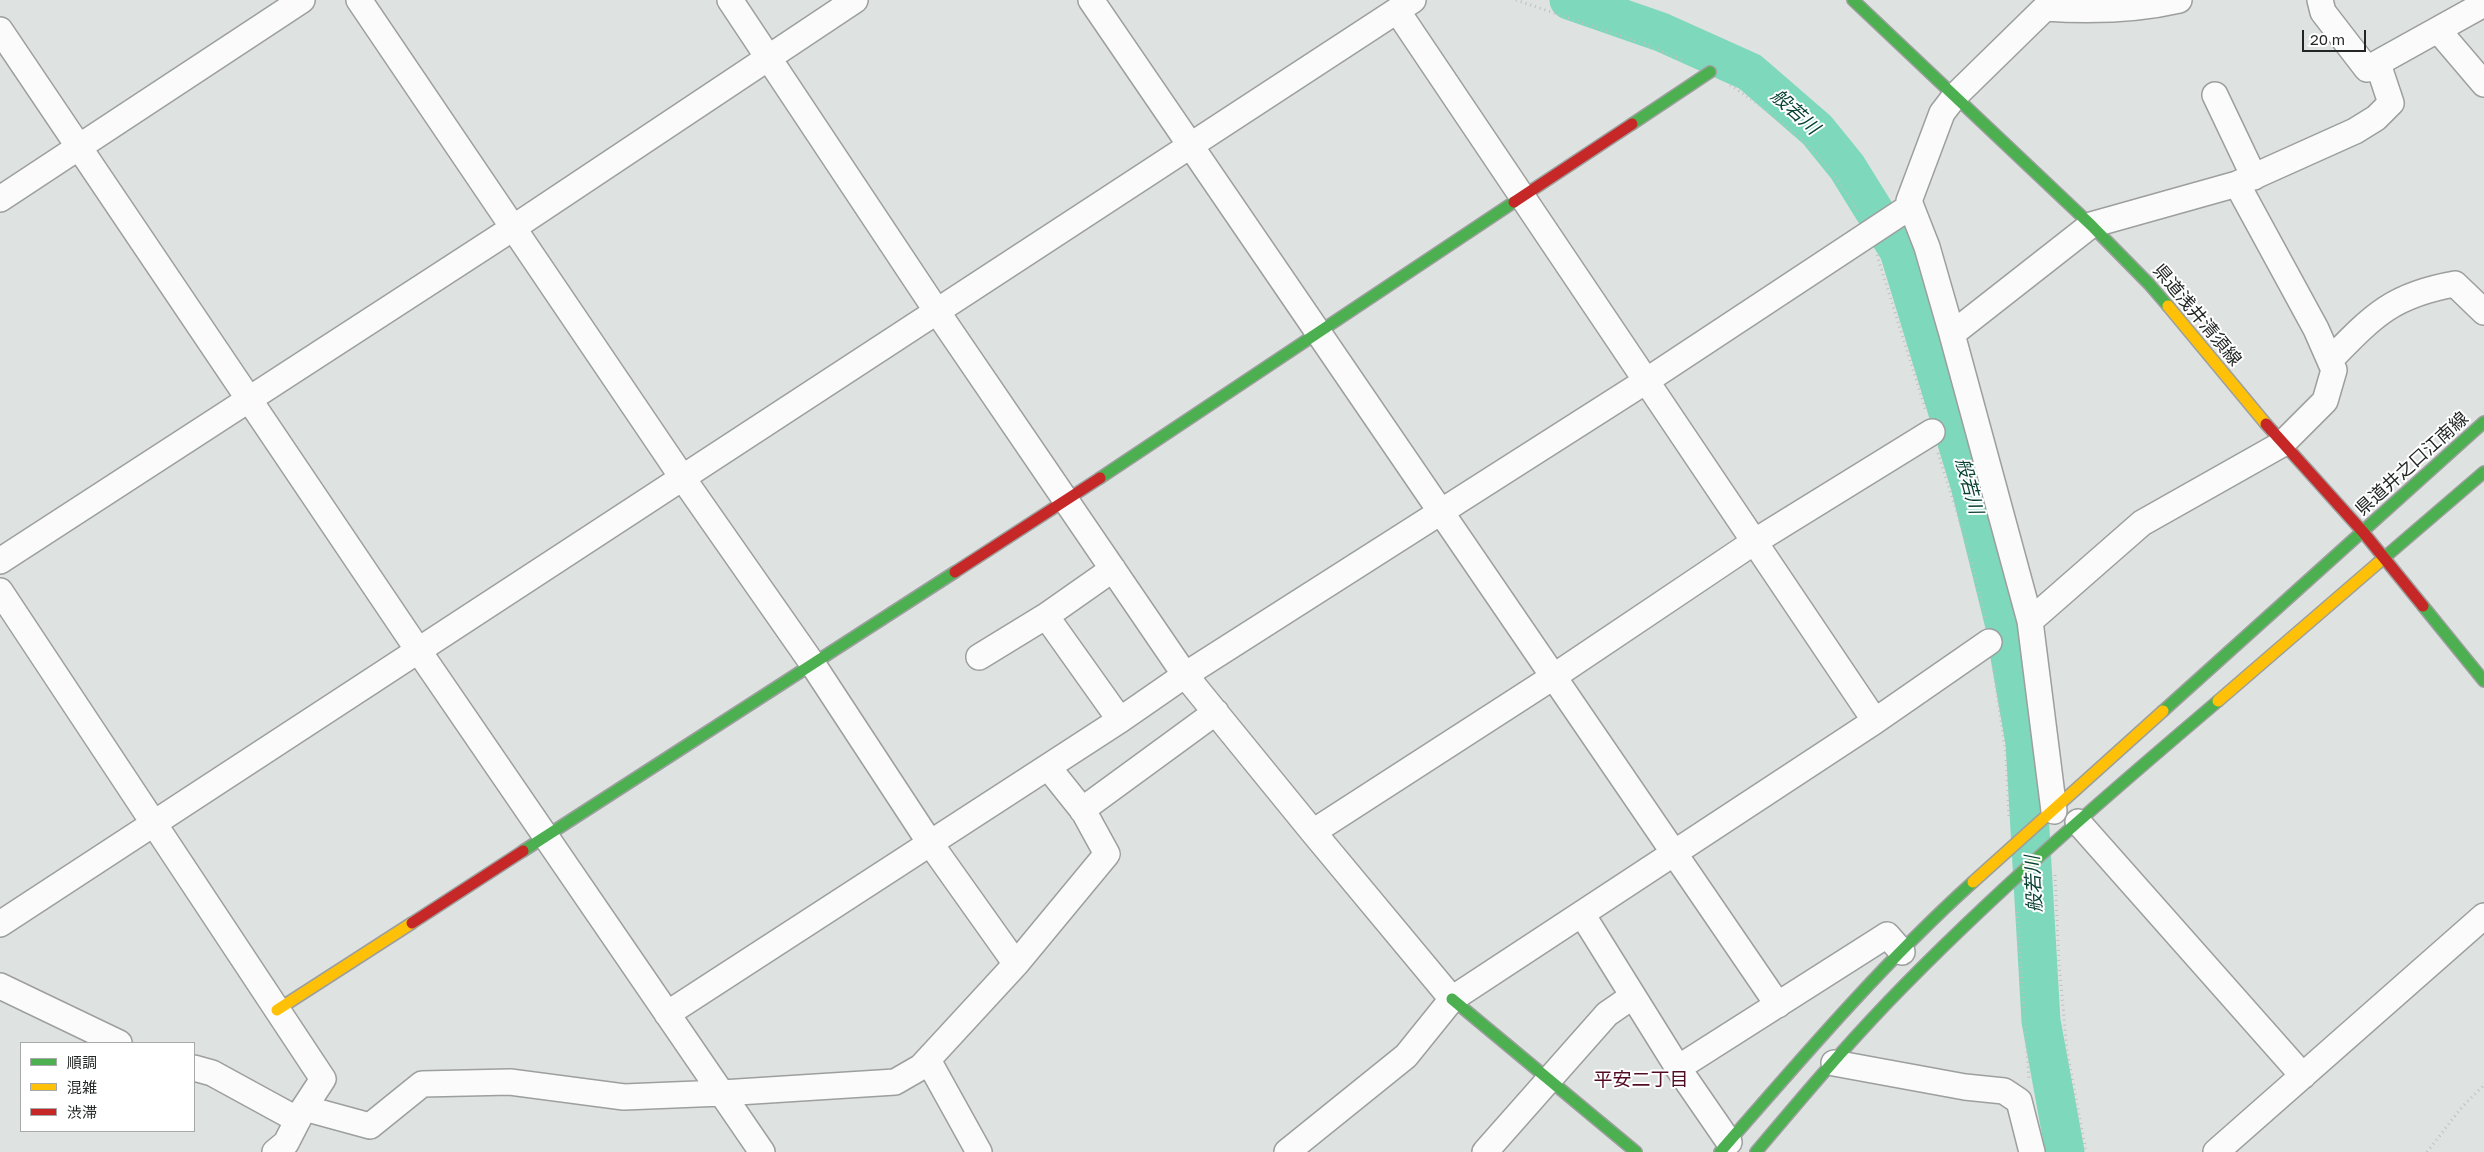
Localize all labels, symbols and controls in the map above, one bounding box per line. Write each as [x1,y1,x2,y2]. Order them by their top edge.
scale bar [2304,20,2368,52]
text: 20 m [2310,30,2345,48]
water label: 般若川 [1766,84,1824,140]
street label: 県道浅井清須線 [2148,260,2246,370]
street label: 県道井之口江南線 [2351,408,2473,520]
water label: 般若川 [1951,456,1987,516]
water label: 般若川 [2021,855,2047,913]
legend [20,1042,195,1132]
text: 順調 [67,1053,97,1071]
district label: 平安二丁目 [1594,1069,1688,1091]
text: 混雑 [67,1078,97,1096]
text: 渋滞 [67,1103,97,1121]

